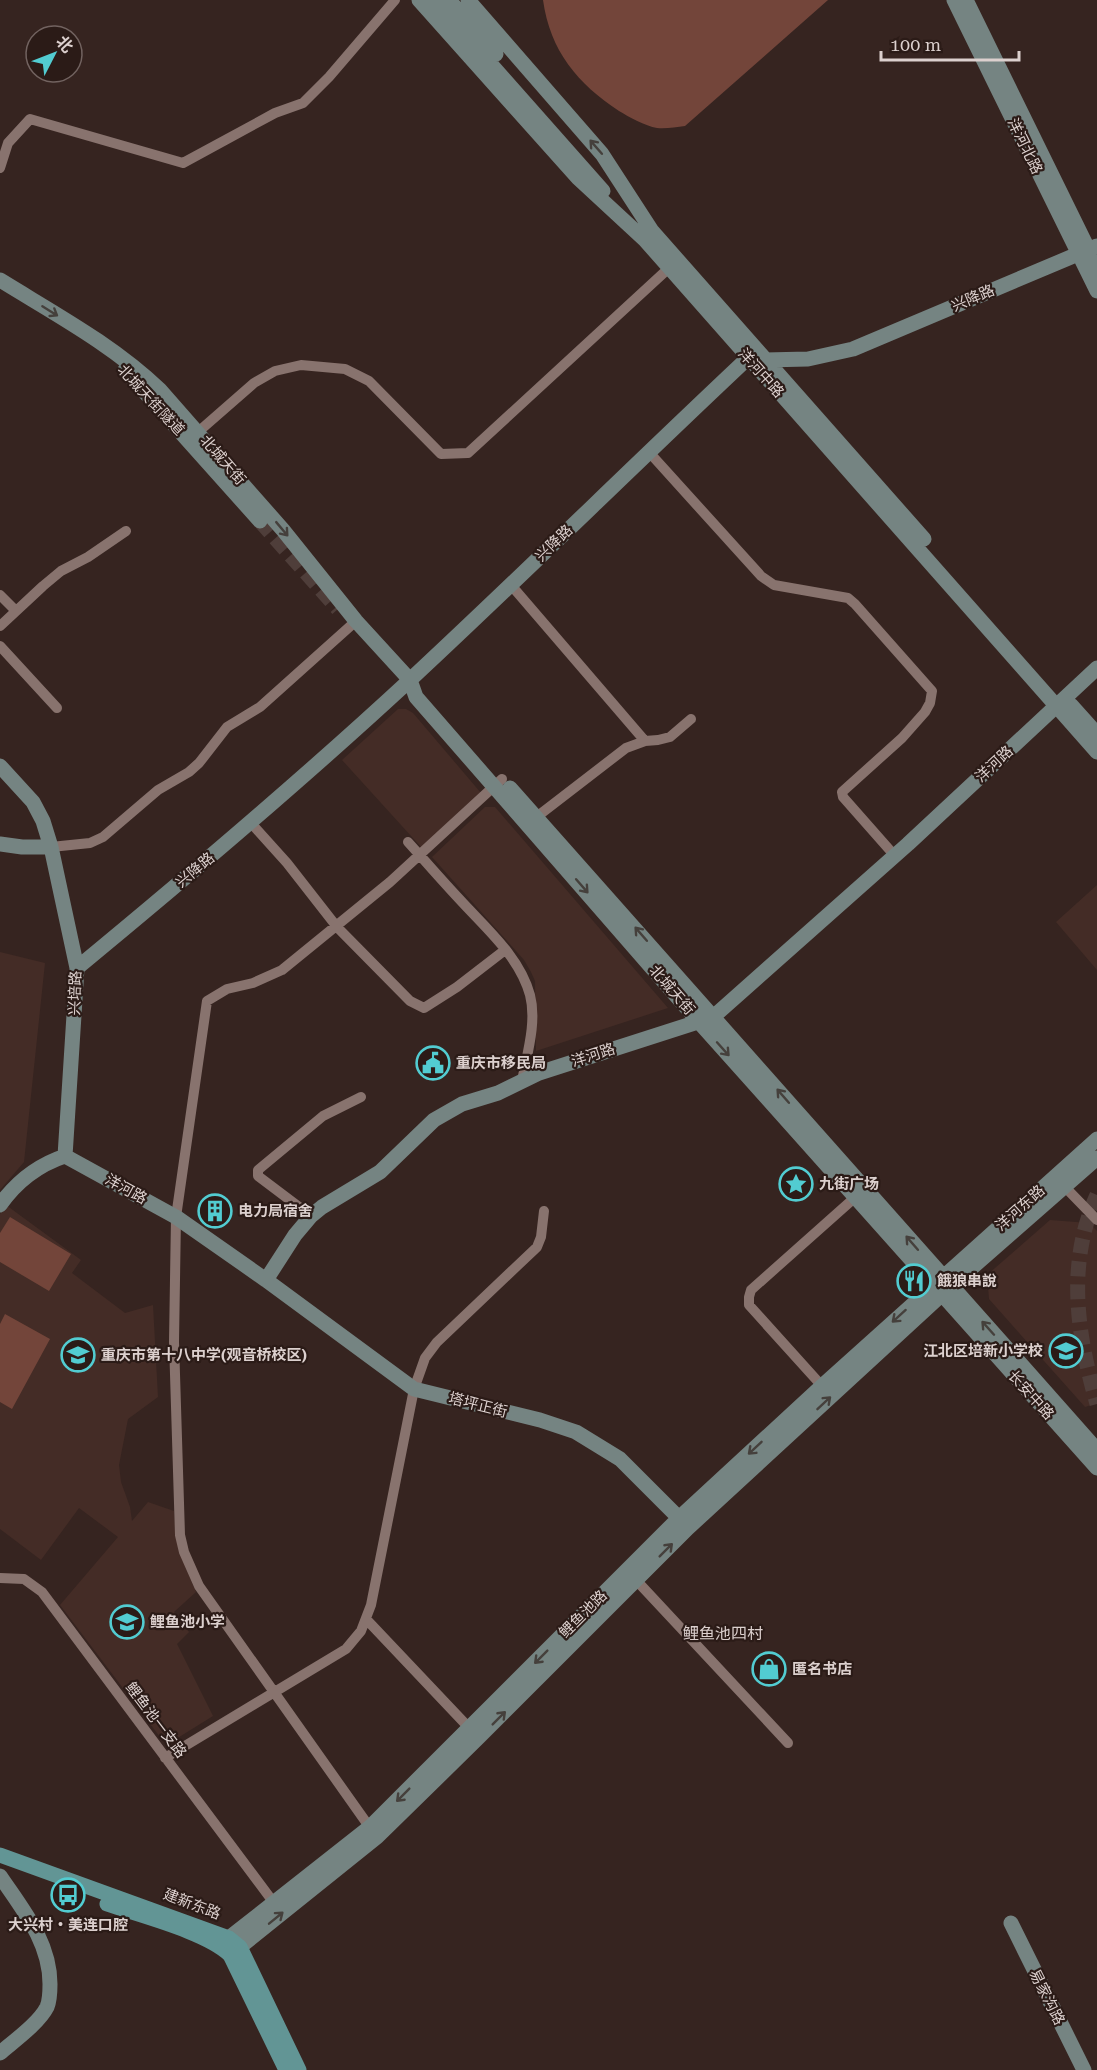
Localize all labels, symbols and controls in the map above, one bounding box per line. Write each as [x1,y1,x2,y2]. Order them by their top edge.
north arrow [24,24,84,84]
scale bar [881,24,1019,62]
text: 北 [52,32,77,57]
text: 100 m [890,34,941,55]
street label: 洋河北路 [1004,115,1046,177]
one-way arrow [589,140,603,155]
street label: 兴降路 [949,281,997,315]
one-way arrow [41,305,58,317]
street label: 洋河中路 [734,345,788,401]
street label: 北城天街隧道 [114,361,188,439]
street label: 北城天街 [197,431,249,489]
one-way arrow [275,521,289,536]
street label: 兴降路 [532,521,576,565]
street label: 洋河路 [971,742,1017,786]
street label: 兴降路 [172,849,218,891]
one-way arrow [575,878,589,893]
one-way arrow [634,927,648,942]
street label: 北城天街 [646,961,698,1019]
street label: 兴培路 [65,970,85,1016]
street label: 洋河路 [569,1039,617,1071]
one-way arrow [716,1042,730,1057]
public building icon: 重庆市移民局 [415,1045,451,1081]
place label: 重庆市移民局 [456,1054,546,1072]
one-way arrow [776,1089,790,1104]
place icon: 九街广场 [778,1166,814,1202]
street label: 洋河路 [102,1170,150,1208]
place label: 九街广场 [819,1175,879,1193]
street label: 洋河东路 [992,1181,1048,1235]
building icon: 电力局宿舍 [197,1193,233,1229]
place label: 电力局宿舍 [238,1202,313,1220]
one-way arrow [905,1236,919,1251]
restaurant icon: 餓狼串說 [896,1263,932,1299]
place label: 餓狼串說 [937,1272,997,1290]
one-way arrow [892,1309,907,1323]
one-way arrow [981,1321,995,1336]
school or university icon: 江北区培新小学校 [1048,1333,1084,1369]
school or university icon: 重庆市第十八中学(观音桥校区) [60,1337,96,1373]
place label: 江北区培新小学校 [923,1342,1043,1360]
place label: 重庆市第十八中学(观音桥校区) [101,1346,307,1364]
street label: 长安中路 [1004,1367,1058,1423]
street label: 塔坪正街 [447,1389,509,1421]
one-way arrow [816,1396,831,1410]
one-way arrow [748,1440,763,1454]
one-way arrow [658,1543,673,1558]
street label: 鲤鱼池路 [555,1586,611,1642]
school or university icon: 鲤鱼池小学 [109,1604,145,1640]
place label: 鲤鱼池小学 [150,1613,225,1631]
district label: 鲤鱼池四村 [683,1624,763,1643]
one-way arrow [533,1650,548,1665]
shop icon: 匿名书店 [751,1651,787,1687]
place label: 匿名书店 [792,1660,852,1678]
street label: 鲤鱼池一支路 [122,1679,190,1761]
one-way arrow [491,1711,506,1725]
one-way arrow [395,1788,410,1802]
bus stop icon: 大兴村‧美连口腔 [50,1877,86,1913]
street label: 建新东路 [161,1885,223,1923]
one-way arrow [268,1912,284,1925]
place label: 大兴村‧美连口腔 [8,1916,128,1934]
street label: 易家沟路 [1025,1966,1069,2028]

